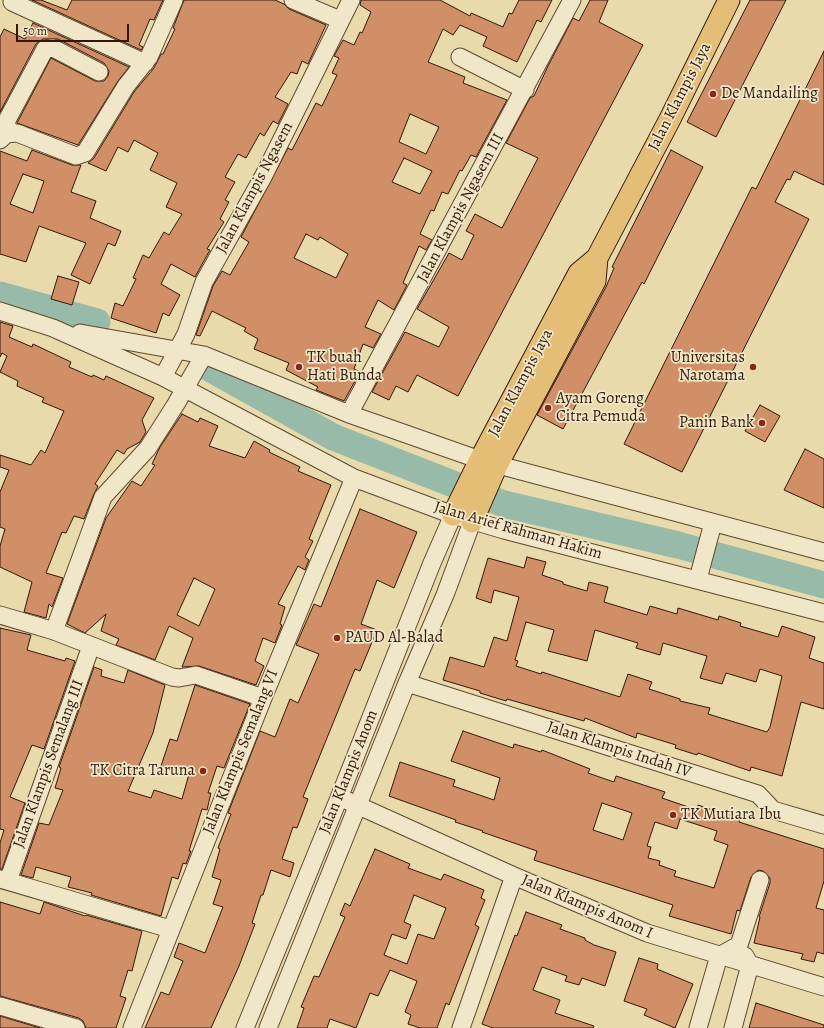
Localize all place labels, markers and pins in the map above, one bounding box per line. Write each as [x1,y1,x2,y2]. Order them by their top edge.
place label: De Mandailing [721,84,818,104]
marker: De Mandailing [708,89,718,99]
place label: TK buah Hati Bunda [307,348,382,386]
place label: Universitas Narotama [671,348,745,386]
marker: TK buah Hati Bunda [294,362,304,372]
marker: Universitas Narotama [748,362,758,372]
place label: Ayam Goreng Citra Pemuda [556,389,645,427]
marker: Ayam Goreng Citra Pemuda [543,403,553,413]
place label: Panin Bank [679,413,754,433]
marker: Panin Bank [757,418,767,428]
place label: PAUD Al-Balad [345,628,443,648]
marker: PAUD Al-Balad [332,633,342,643]
place label: TK Citra Taruna [91,761,195,781]
marker: TK Citra Taruna [198,766,208,776]
place label: TK Mutiara Ibu [681,805,781,825]
marker: TK Mutiara Ibu [668,810,678,820]

